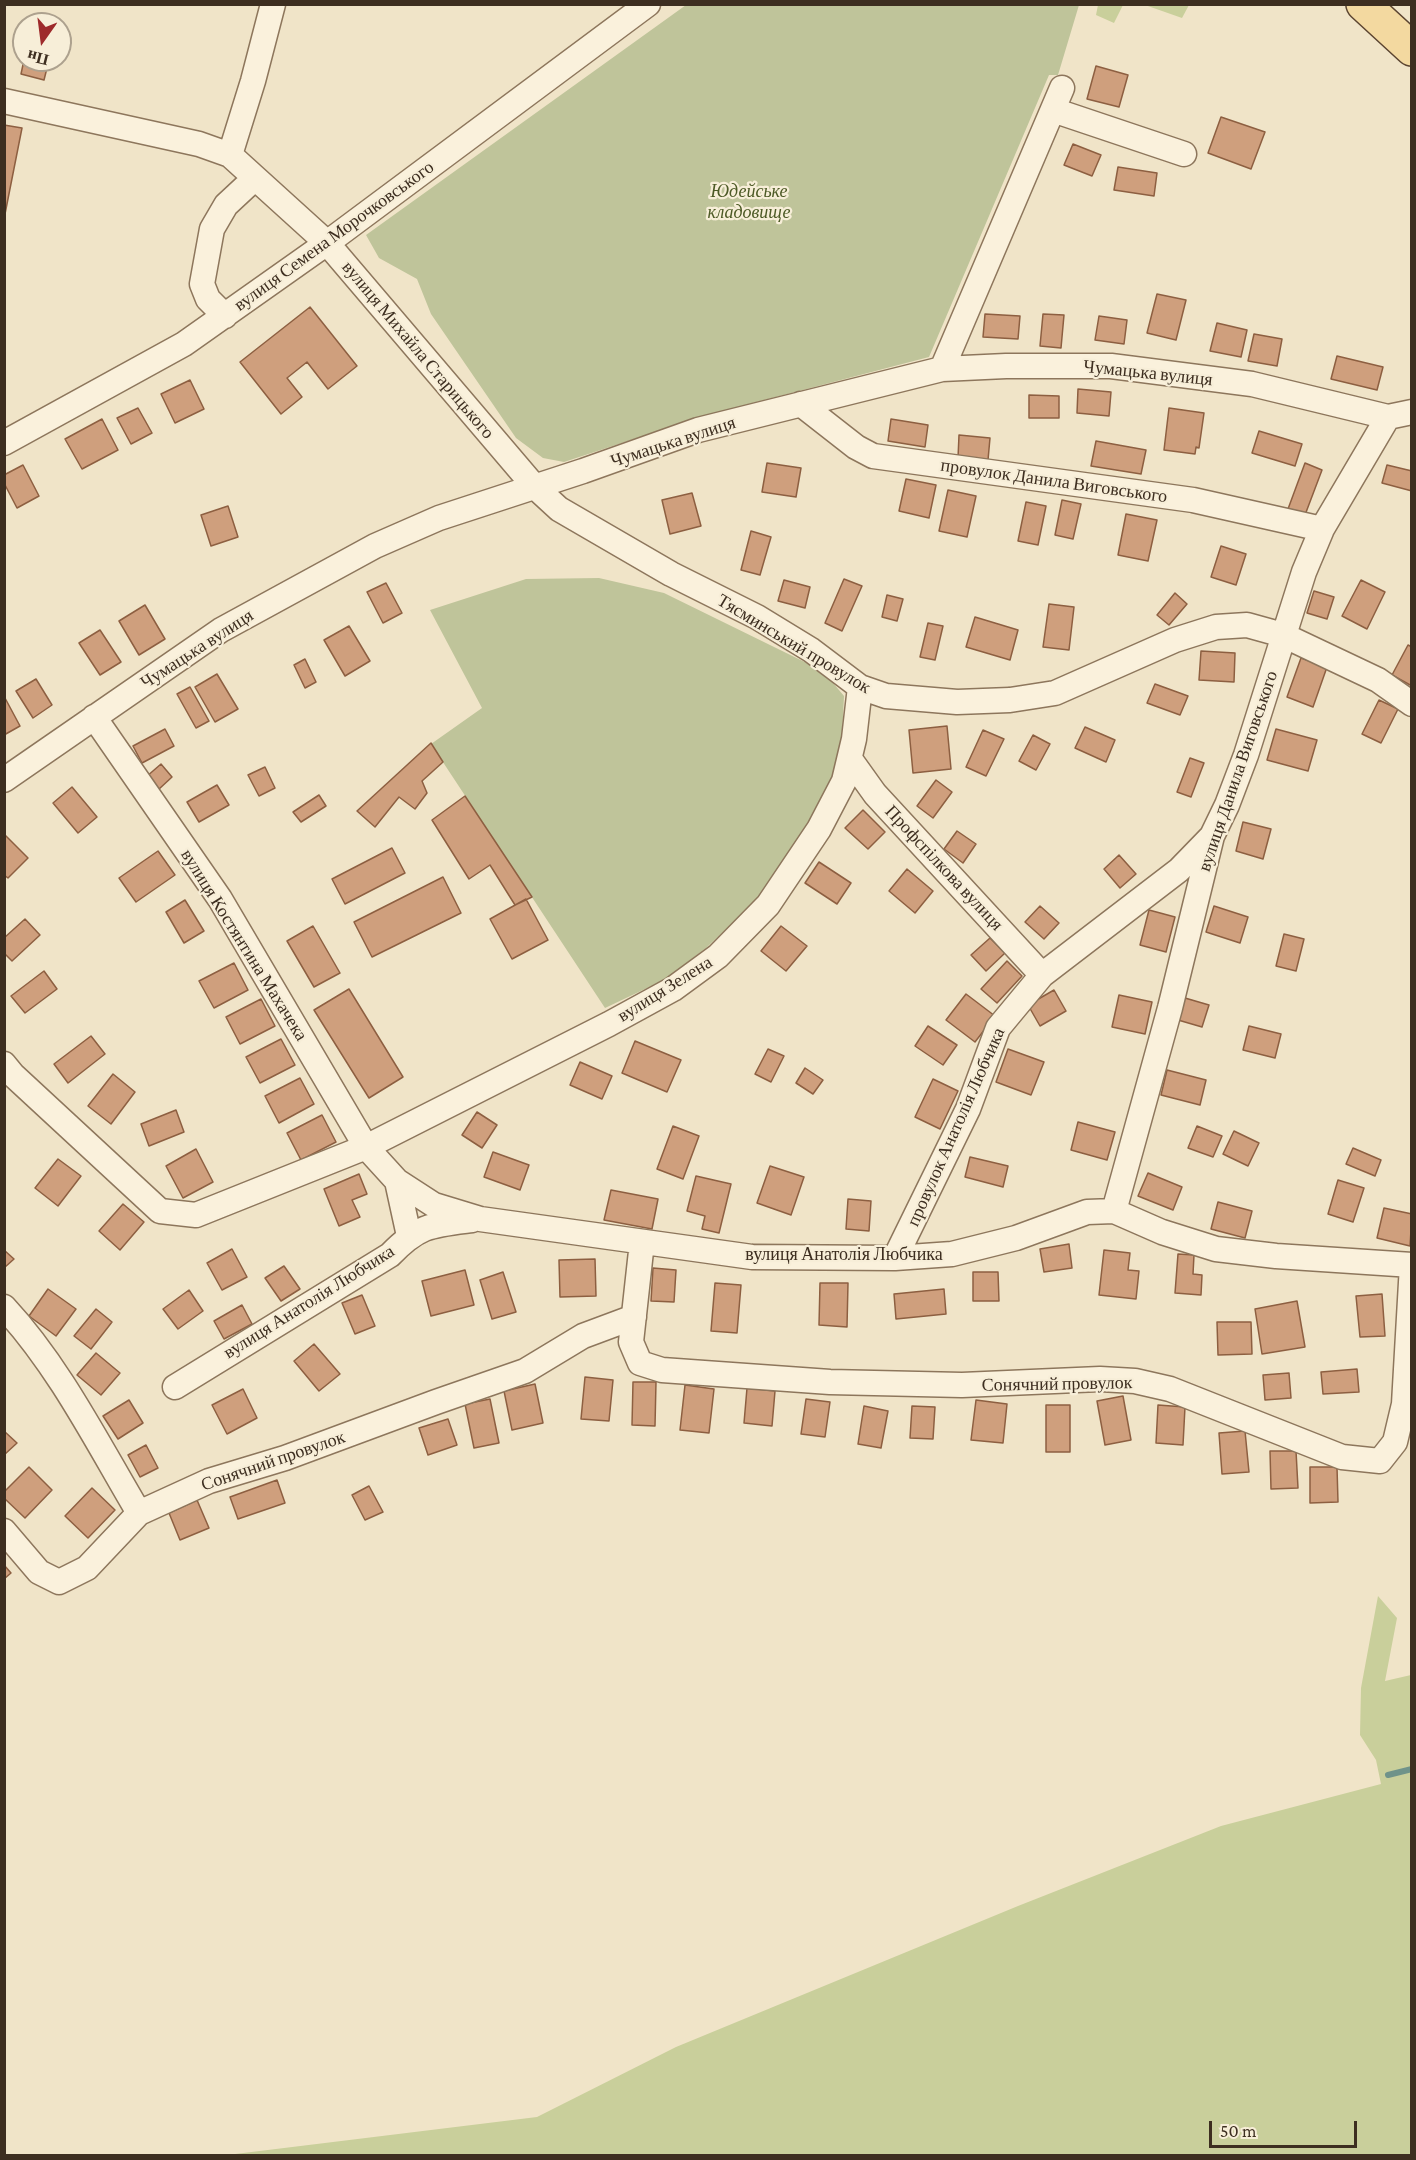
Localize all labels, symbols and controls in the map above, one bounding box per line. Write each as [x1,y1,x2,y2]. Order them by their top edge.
north arrow [12,12,72,72]
text: Пн [25,47,51,69]
street label: вулиця Семена Морочковського [230,156,438,316]
park label: Юдейське кладовище [708,180,790,222]
street label: вулиця Михайла Старицького [337,257,499,443]
street label: Чумацька вулиця [1082,355,1214,391]
street label: Чумацька вулиця [608,412,738,472]
street label: провулок Данила Виговського [939,454,1169,508]
street label: Тясминський провулок [713,590,875,698]
street label: Чумацька вулиця [137,605,257,693]
street label: вулиця Данила Виговського [1193,668,1283,874]
street label: Профспілкова вулиця [880,801,1008,935]
street label: вулиця Костянтина Махачека [176,845,312,1045]
street label: вулиця Зелена [614,951,716,1027]
street label: провулок Анатолія Любчика [902,1024,1010,1230]
street label: вулиця Анатолія Любчика [220,1241,398,1363]
street label: вулиця Анатолія Любчика [745,1243,943,1265]
street label: Сонячний провулок [981,1372,1133,1396]
street label: Сонячний провулок [198,1426,348,1496]
scale bar [1212,2109,1360,2147]
text: 50 m [1220,2121,1257,2141]

